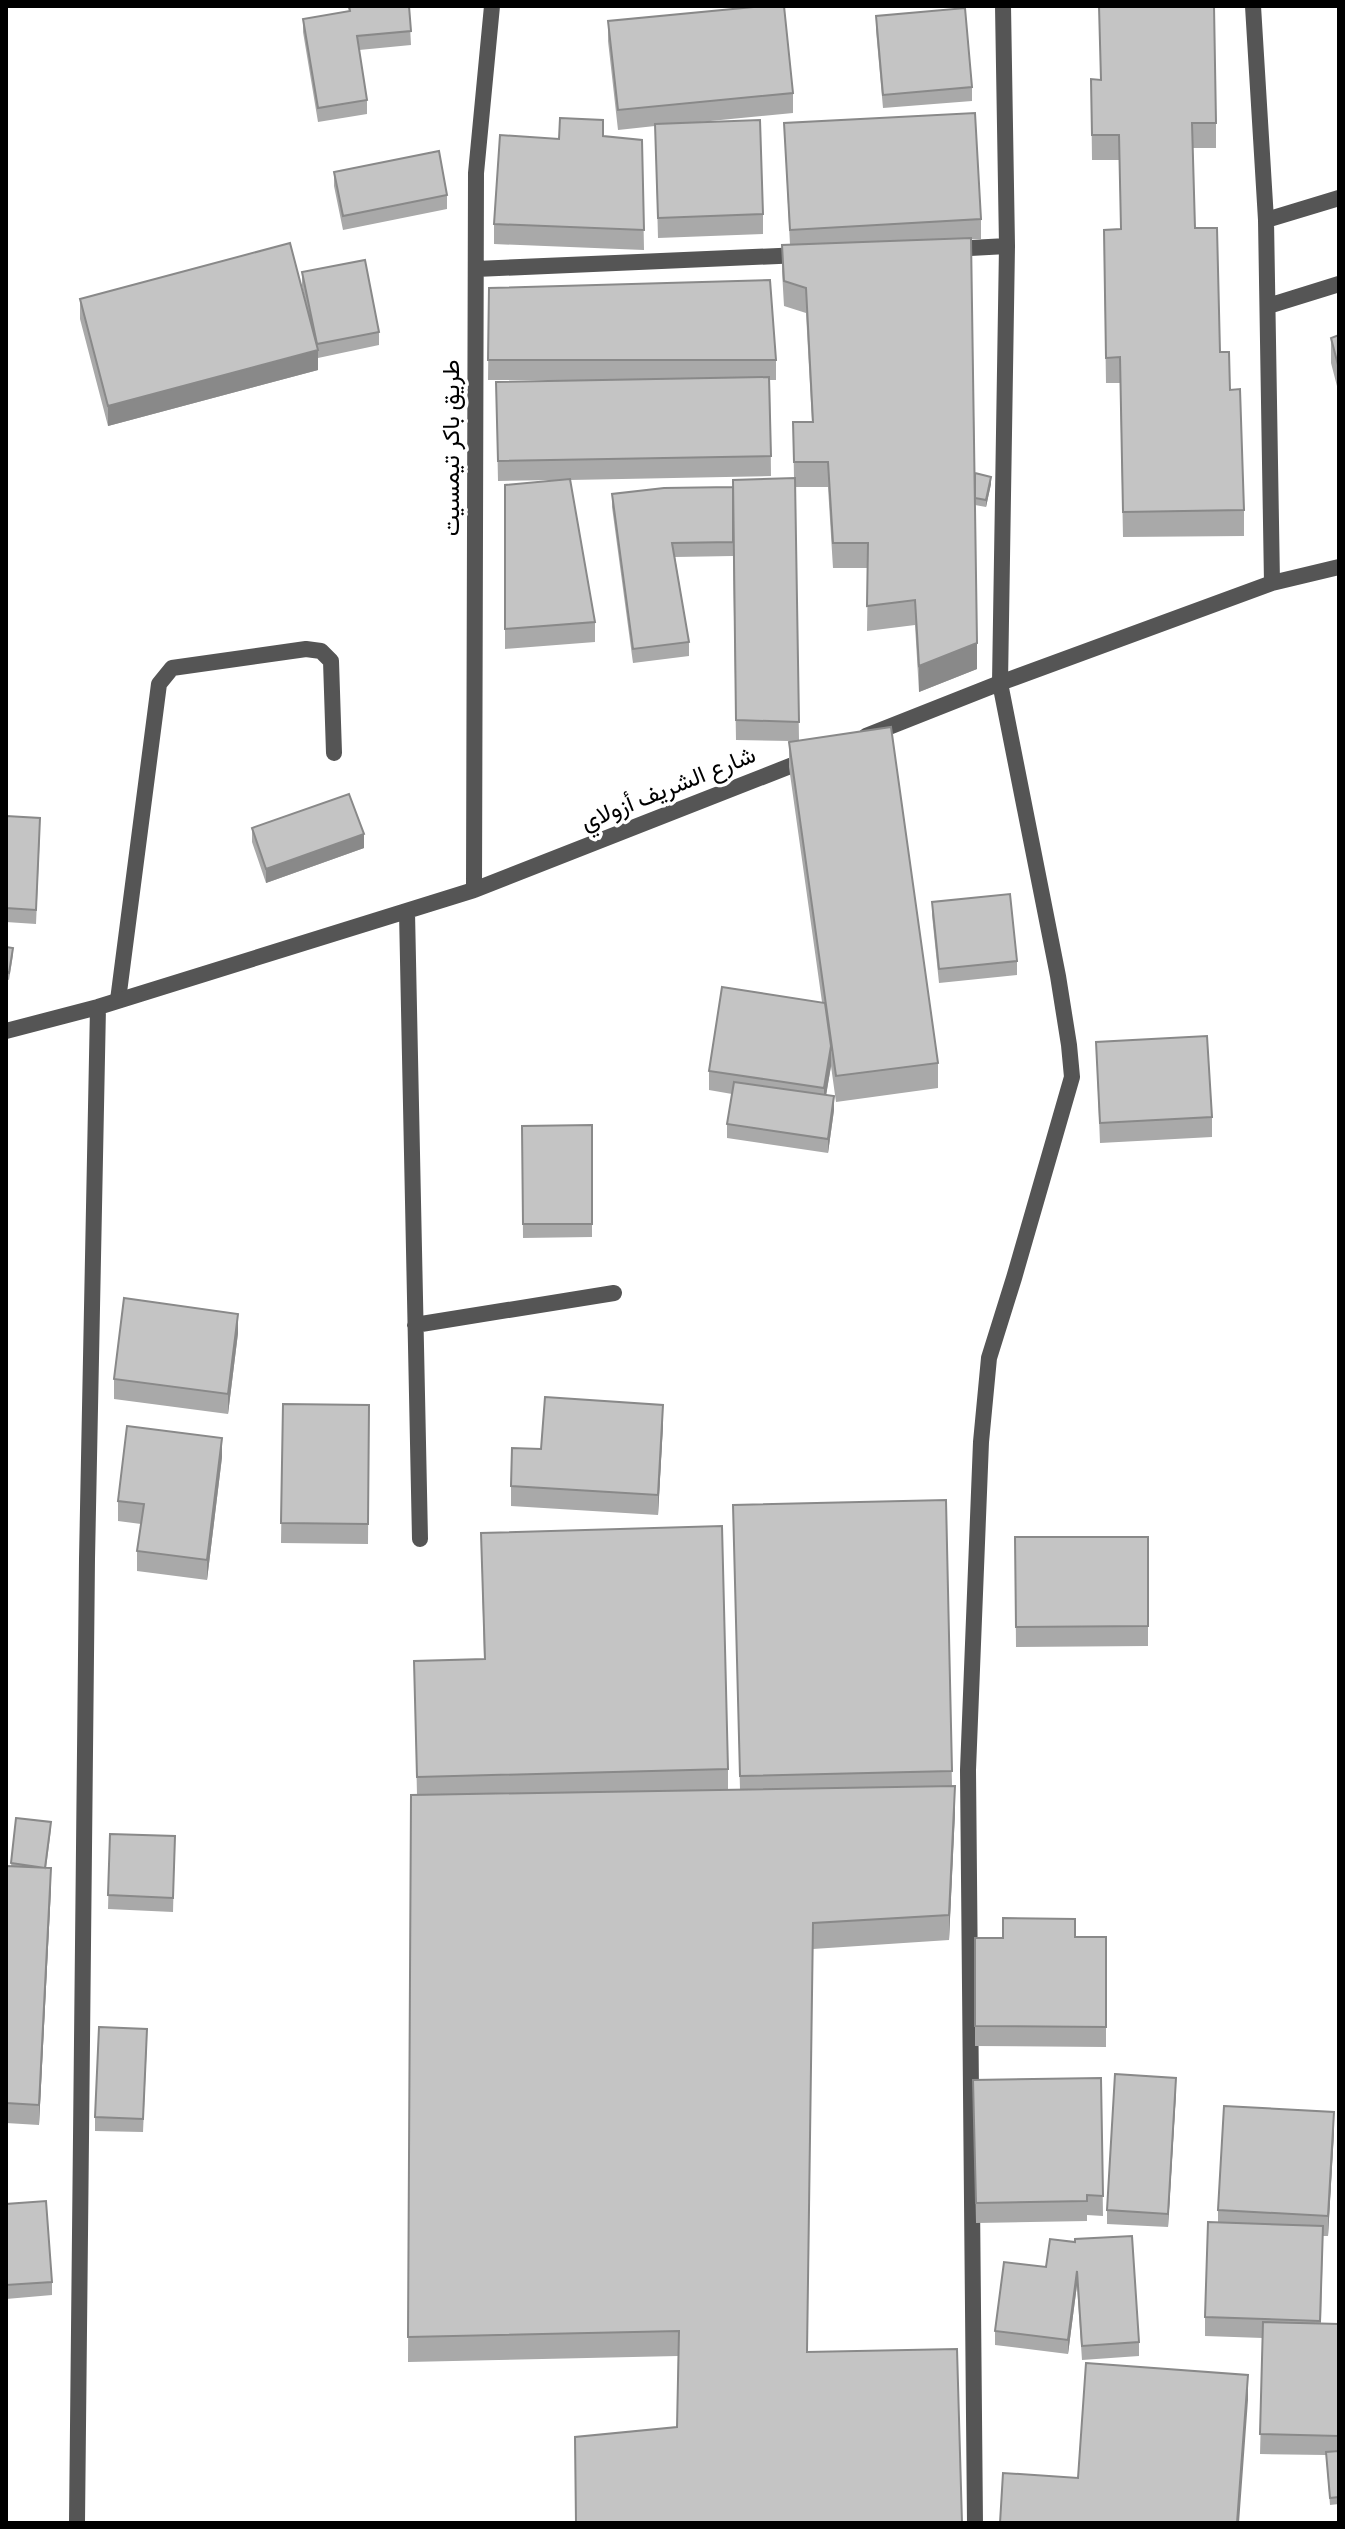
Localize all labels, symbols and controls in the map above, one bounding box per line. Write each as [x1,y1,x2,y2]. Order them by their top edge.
street label: طريق باكر تيمسيت [437,360,466,536]
street label: شارع الشريف أزولاي [576,740,761,840]

